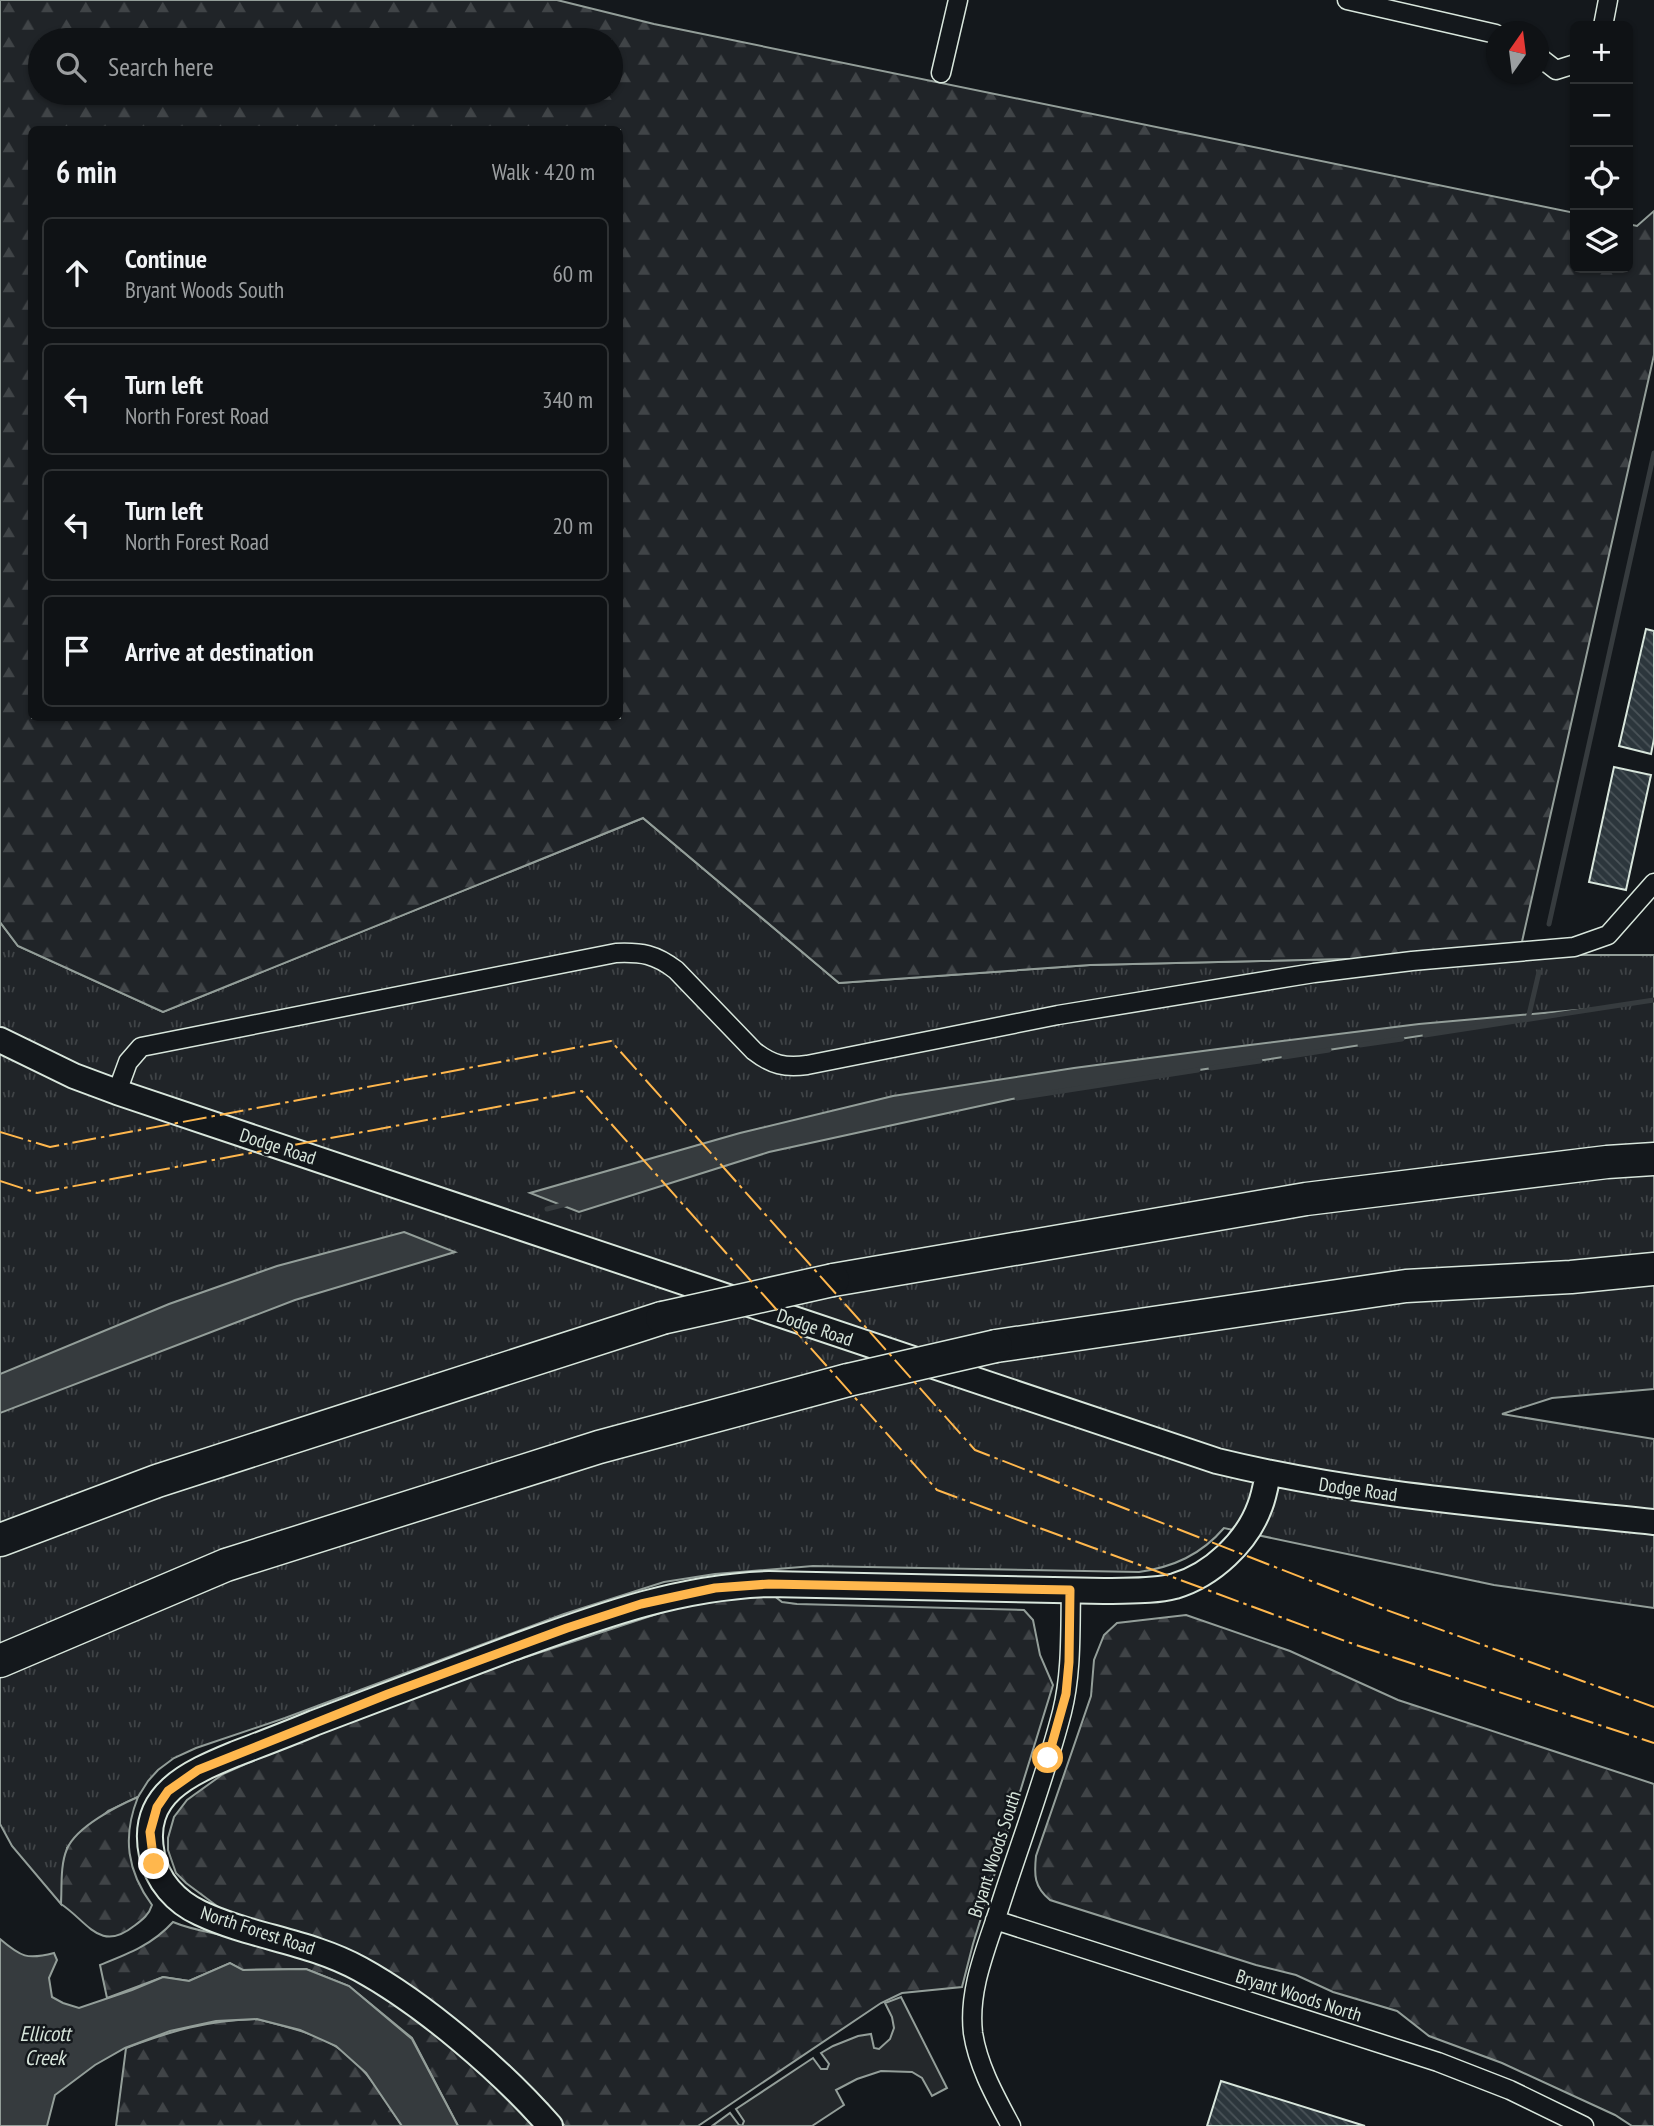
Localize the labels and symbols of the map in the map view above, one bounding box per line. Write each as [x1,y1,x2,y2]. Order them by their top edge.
north arrow [1486,21,1549,84]
street label: Dodge Road [237,1122,319,1170]
street label: Dodge Road [774,1303,856,1351]
street label: Dodge Road [1317,1472,1399,1506]
route start [1032,1742,1063,1773]
street label: Bryant Woods South [962,1788,1026,1920]
route end [138,1848,169,1879]
street label: North Forest Road [198,1900,318,1960]
street label: Bryant Woods North [1233,1963,1365,2027]
water label: Ellicott Creek [19,2020,73,2071]

